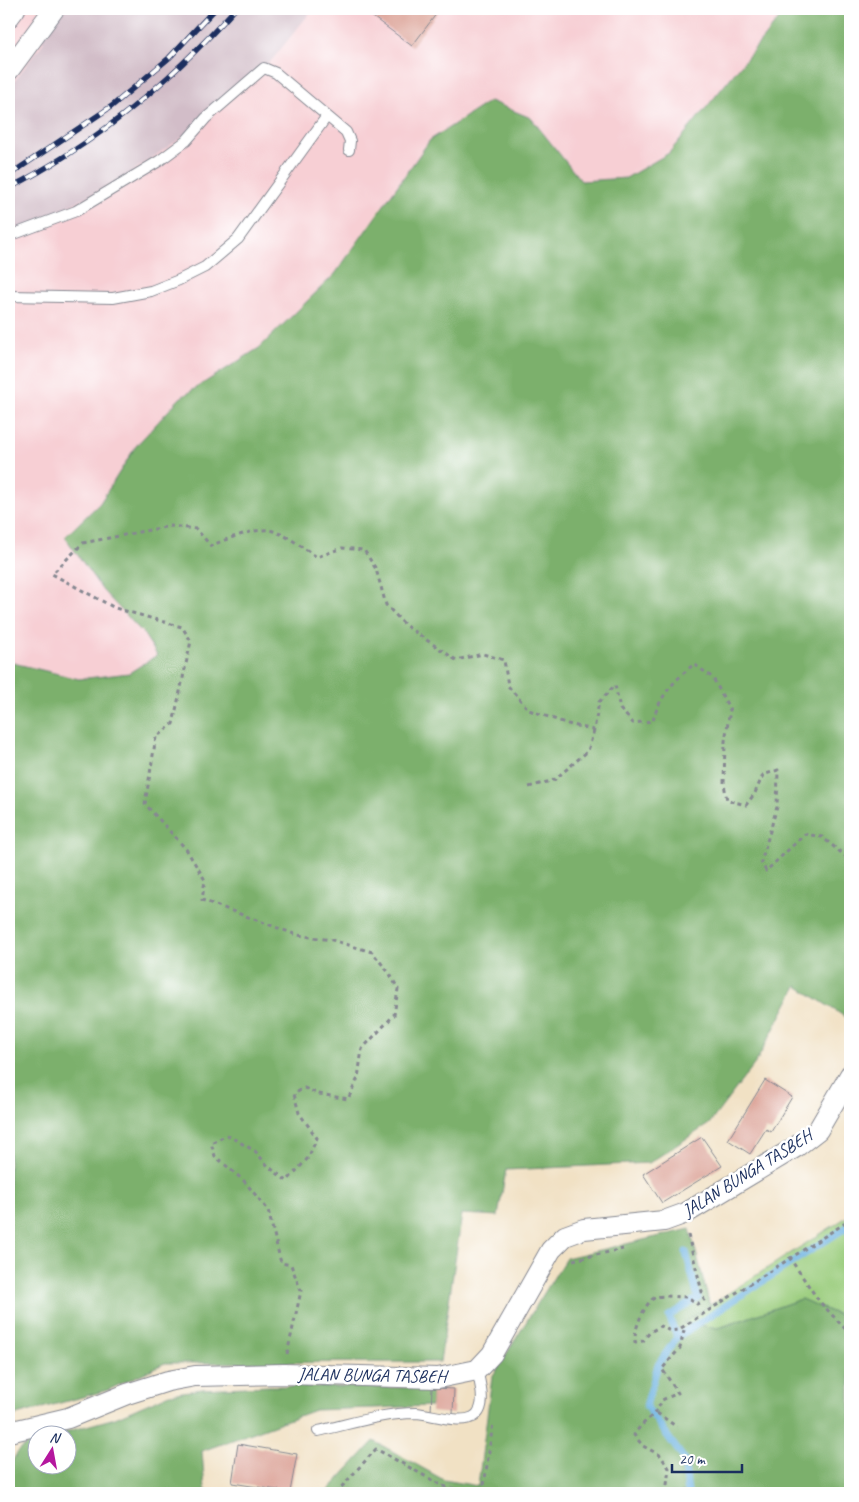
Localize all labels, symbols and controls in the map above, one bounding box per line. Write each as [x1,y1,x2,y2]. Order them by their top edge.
street label: JALAN BUNGA TASBEH [677,1123,818,1222]
street label: JALAN BUNGA TASBEH [297,1363,449,1387]
north arrow [28,1424,78,1474]
text: N [49,1429,63,1447]
scale bar [672,1442,742,1474]
text: 20 m [679,1450,706,1469]

